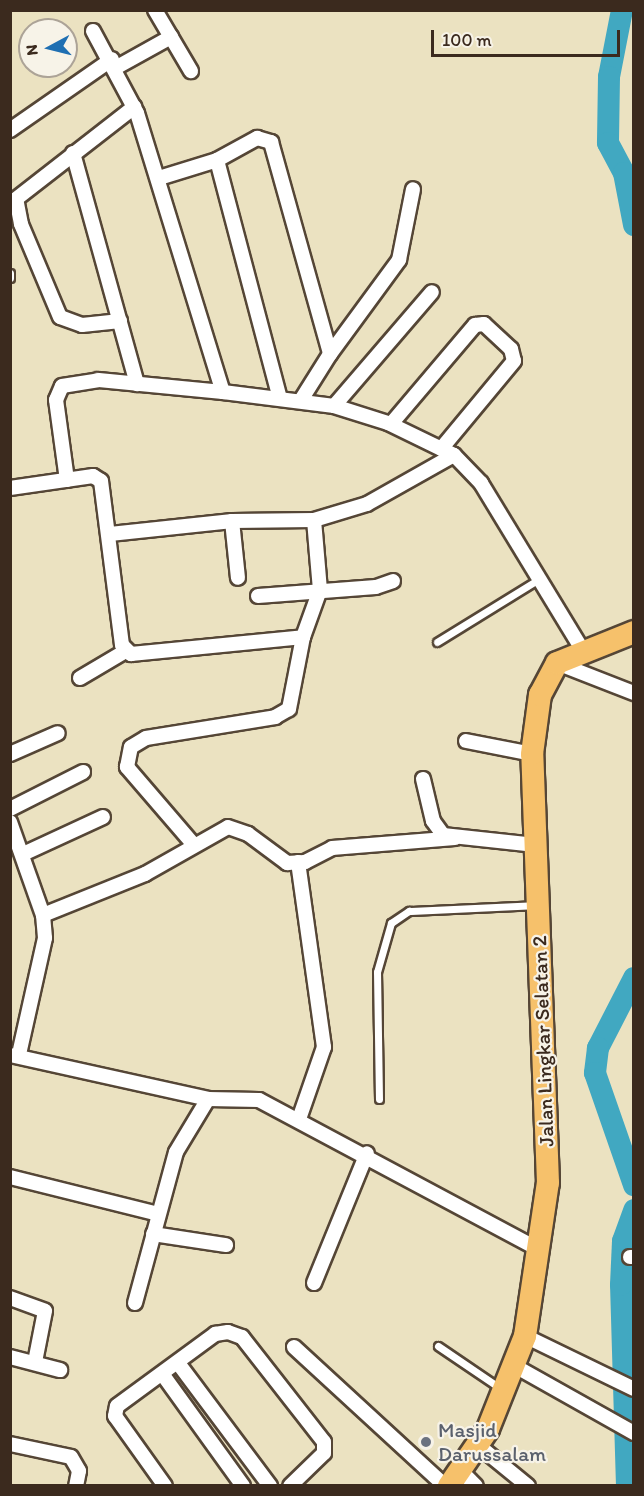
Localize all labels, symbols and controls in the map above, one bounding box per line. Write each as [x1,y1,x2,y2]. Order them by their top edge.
north arrow [18,18,78,78]
scale bar [434,18,623,56]
text: 100 m [442,29,492,51]
text: N [22,43,42,57]
street label: Jalan Lingkar Selatan 2 [527,936,559,1146]
place label: Masjid Darussalam [438,1417,546,1467]
marker: Masjid Darussalam [419,1435,433,1449]

